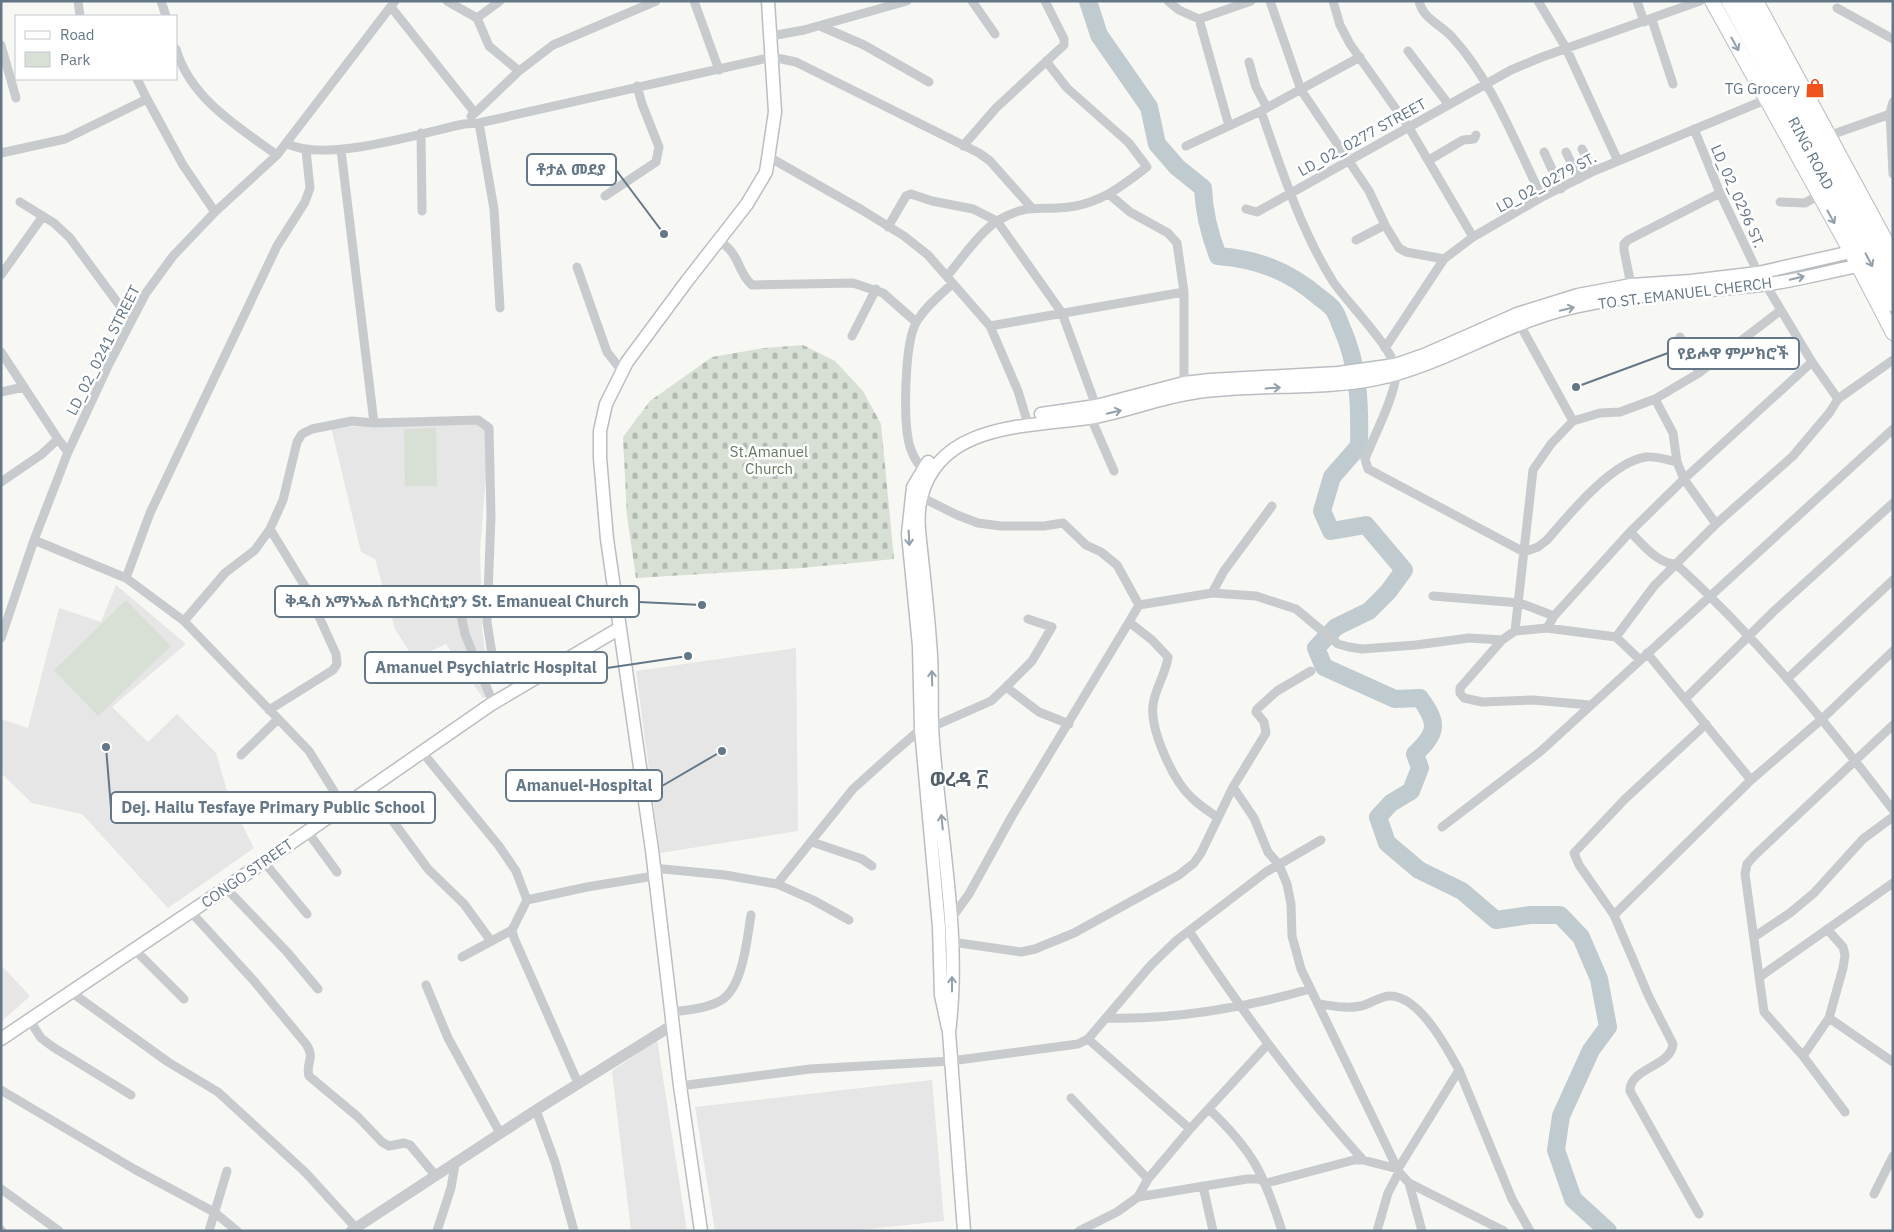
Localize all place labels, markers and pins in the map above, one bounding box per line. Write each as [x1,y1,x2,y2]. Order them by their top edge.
shop icon: TG Grocery [1804,77,1826,99]
place label: TG Grocery [1725,79,1801,98]
callout: ቶታል መደያ [527,154,616,185]
callout: የይሖዋ ምሥክሮች [1668,338,1799,369]
callout: ቅዱስ አማኑኤል ቤተክርስቲያን St. Emanueal Church [275,586,639,617]
callout: Amanuel Psychiatric Hospital [365,652,607,683]
callout: Amanuel-Hospital [506,770,662,801]
callout: Dej. Hailu Tesfaye Primary Public School [111,792,435,823]

